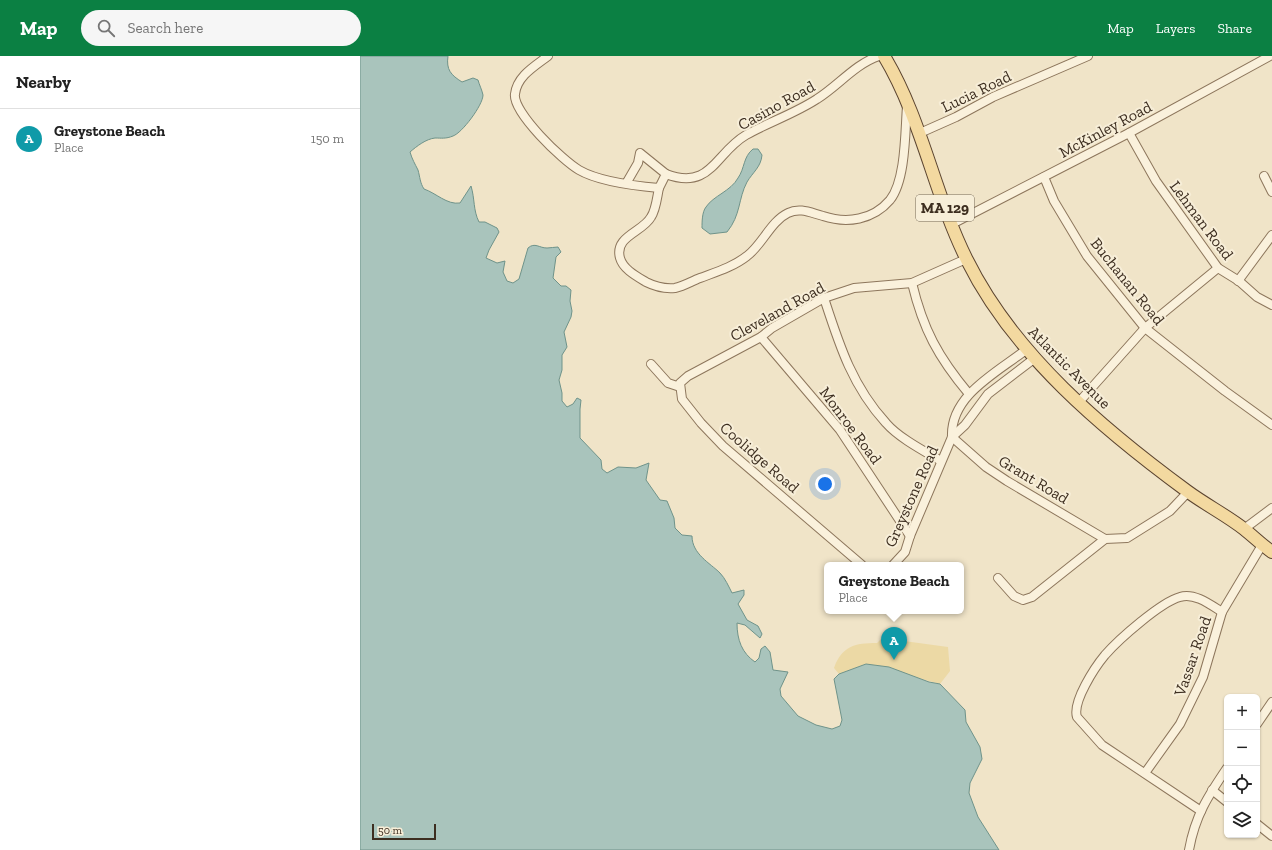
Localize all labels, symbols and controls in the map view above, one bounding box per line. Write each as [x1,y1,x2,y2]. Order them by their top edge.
search box [81,10,361,46]
text: Map [20,17,57,40]
icon: search [95,17,117,39]
text: Search here [127,19,203,37]
text: Map [1107,20,1134,37]
text: Layers [1156,20,1195,37]
text: Share [1217,20,1252,37]
street label: Lucia Road [938,66,1014,116]
text: Nearby [16,72,71,92]
street label: Casino Road [734,76,818,134]
street label: McKinley Road [1056,97,1155,162]
text: Greystone Beach [54,122,165,140]
text: A [25,131,33,146]
text: 150 m [311,131,344,146]
text: Place [54,140,83,155]
street label: Lehman Road [1166,177,1238,264]
road number: MA 129 [916,195,974,221]
street label: Buchanan Road [1087,234,1169,329]
street label: Cleveland Road [727,278,828,345]
street label: Atlantic Avenue [1024,322,1115,413]
street label: Monroe Road [815,383,886,468]
street label: Coolidge Road [716,418,803,497]
street label: Greystone Road [881,442,942,550]
street label: Grant Road [995,451,1073,508]
your location [815,474,835,494]
popup [824,562,964,614]
text: Greystone Beach [838,572,950,590]
text: Place [838,590,868,605]
street label: Vassar Road [1170,613,1215,700]
pin: A [881,627,907,660]
map controls [1224,694,1260,838]
button: + [1224,694,1260,730]
button: − [1224,730,1260,766]
button: locate [1224,766,1260,802]
button: layers [1224,802,1260,838]
scale bar [372,822,436,841]
text: 50 m [378,824,402,837]

